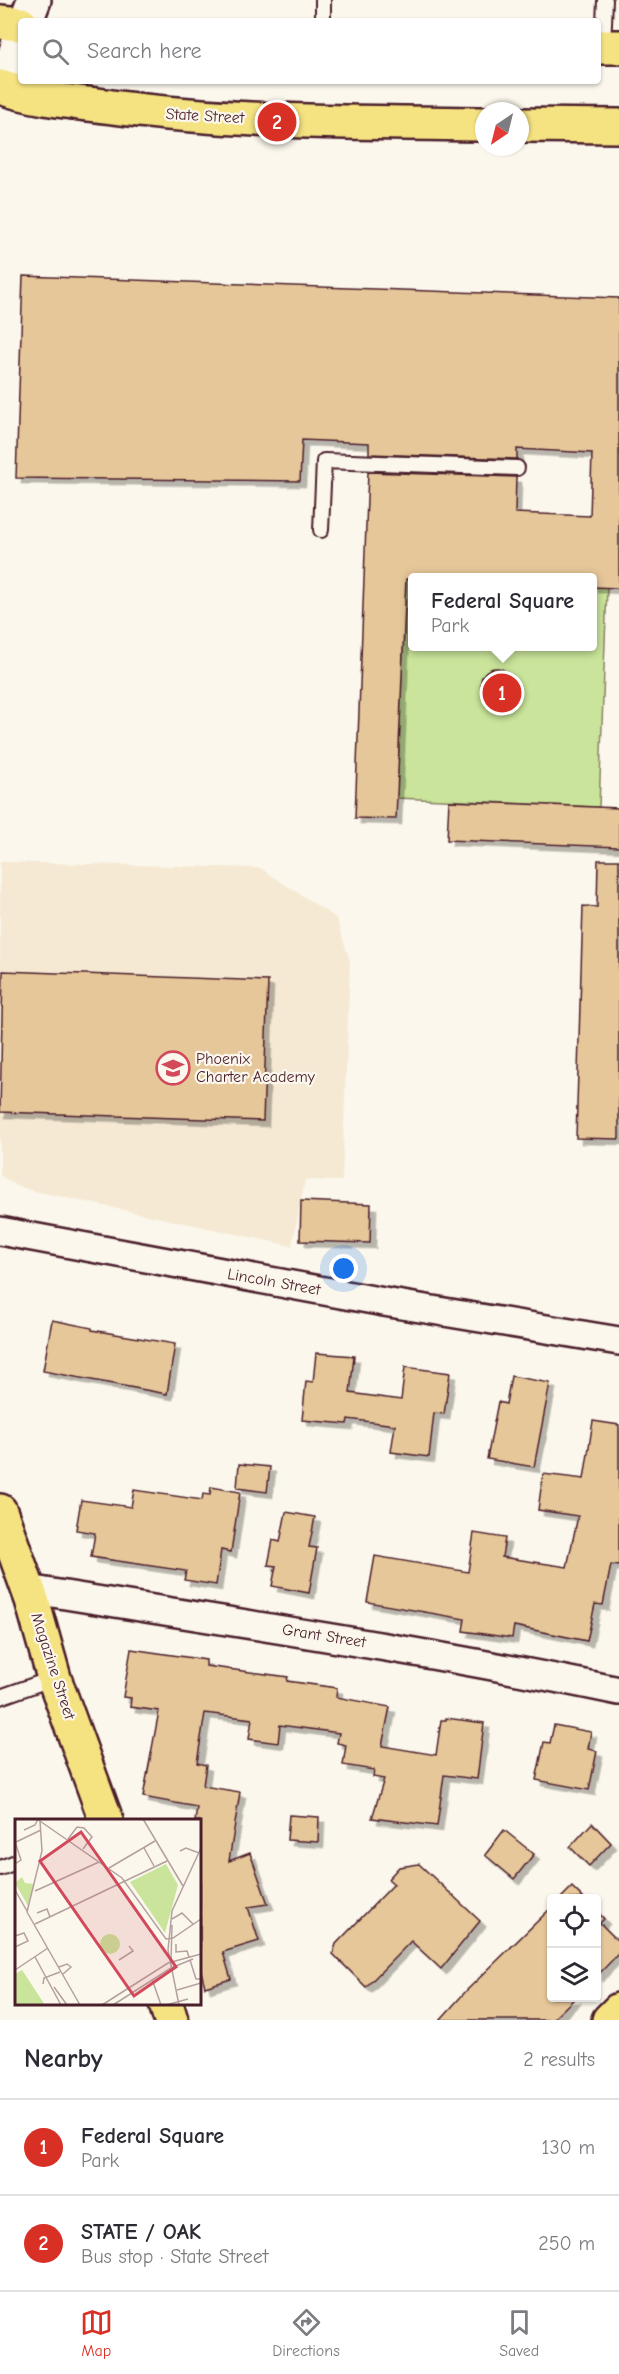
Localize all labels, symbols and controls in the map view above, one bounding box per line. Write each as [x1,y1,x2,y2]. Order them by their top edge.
search box [18,18,601,84]
icon: search [39,35,72,68]
text: Search here [87,38,202,64]
pin: 2 [258,100,296,144]
north arrow [475,102,529,156]
street label: State Street [165,105,245,127]
popup [408,573,597,651]
text: Federal Square [431,588,574,614]
text: Park [431,614,469,637]
pin: 1 [482,670,522,716]
school or university icon: Phoenix Charter Academy [155,1050,191,1086]
place label: Phoenix Charter Academy [196,1050,316,1086]
your location [329,1254,358,1283]
street label: Lincoln Street [226,1265,322,1299]
street label: Magazine Street [27,1610,79,1722]
street label: Grant Street [281,1620,368,1652]
inset map [15,1819,201,2005]
map controls [547,1894,601,2002]
button: locate [547,1894,601,1948]
button: layers [547,1948,601,2002]
text: Nearby [24,2044,103,2074]
text: 2 results [523,2048,595,2071]
text: Federal Square [81,2123,224,2149]
text: 1 [40,2136,47,2159]
text: 130 m [542,2136,595,2159]
text: Park [81,2149,119,2172]
text: STATE / OAK [81,2219,201,2245]
text: 2 [39,2232,48,2255]
text: 250 m [538,2232,595,2255]
text: Bus stop · State Street [81,2245,269,2268]
tab: Map [80,2306,113,2360]
tab: Directions [272,2306,340,2360]
tab: Saved [499,2306,539,2360]

